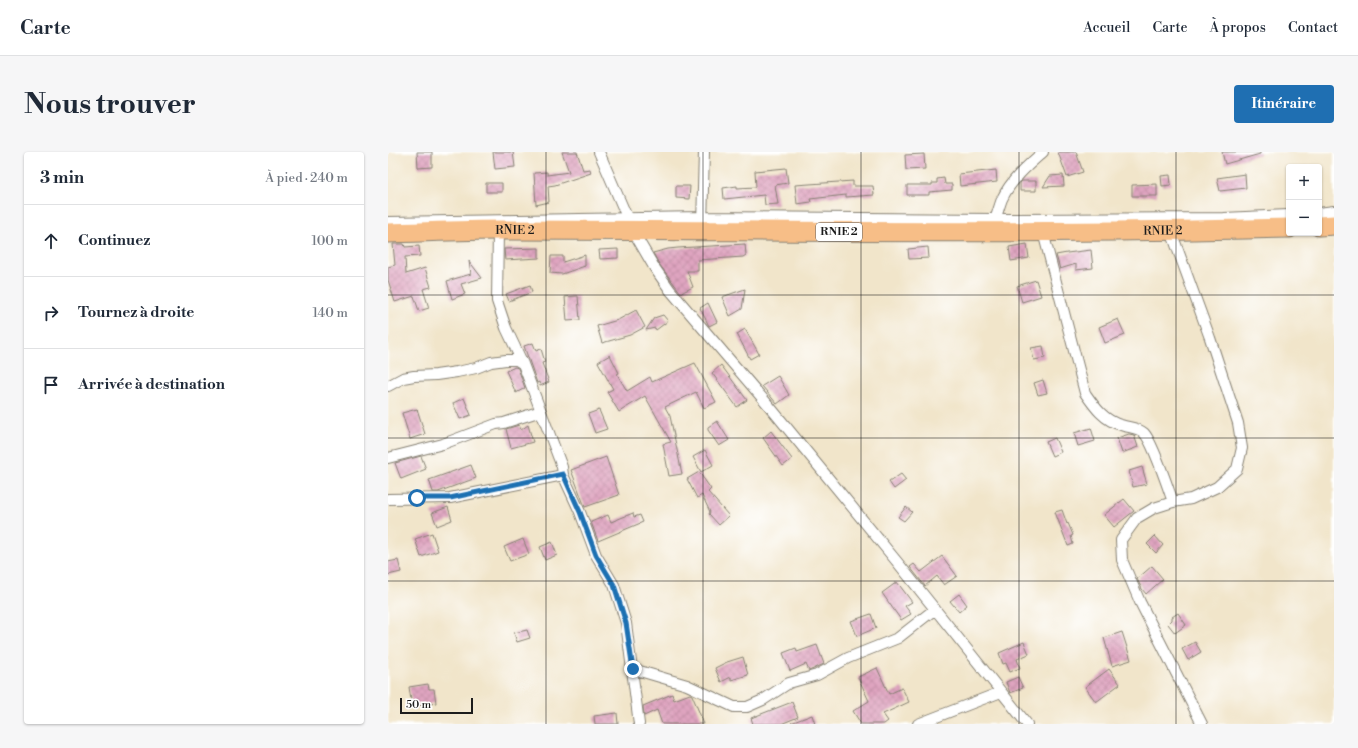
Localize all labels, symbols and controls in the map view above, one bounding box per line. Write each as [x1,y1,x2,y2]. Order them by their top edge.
text: Carte [20,16,71,40]
text: Accueil [1083,19,1130,37]
text: Carte [1152,19,1187,37]
text: À propos [1209,19,1266,37]
text: Contact [1288,19,1338,37]
button: Itinéraire [1234,85,1334,123]
text: Nous trouver [24,87,196,122]
map controls [1286,164,1322,236]
button: + [1286,164,1322,200]
text: 3 min [40,167,84,189]
text: À pied · 240 m [265,170,348,186]
button: − [1286,200,1322,236]
street label: RNIE 2 [495,222,535,238]
road number: RNIE 2 [816,223,862,241]
street label: RNIE 2 [1143,223,1183,238]
icon: ahead [40,230,62,252]
text: Continuez [78,231,150,250]
text: 100 m [312,233,348,249]
icon: right [40,302,62,324]
text: Tournez à droite [78,303,194,322]
text: 140 m [312,305,348,321]
icon: arrive [40,374,62,396]
text: Arrivée à destination [78,375,225,394]
route start [408,489,426,507]
route end [624,660,642,678]
scale bar [400,696,473,715]
text: 50 m [406,698,431,712]

